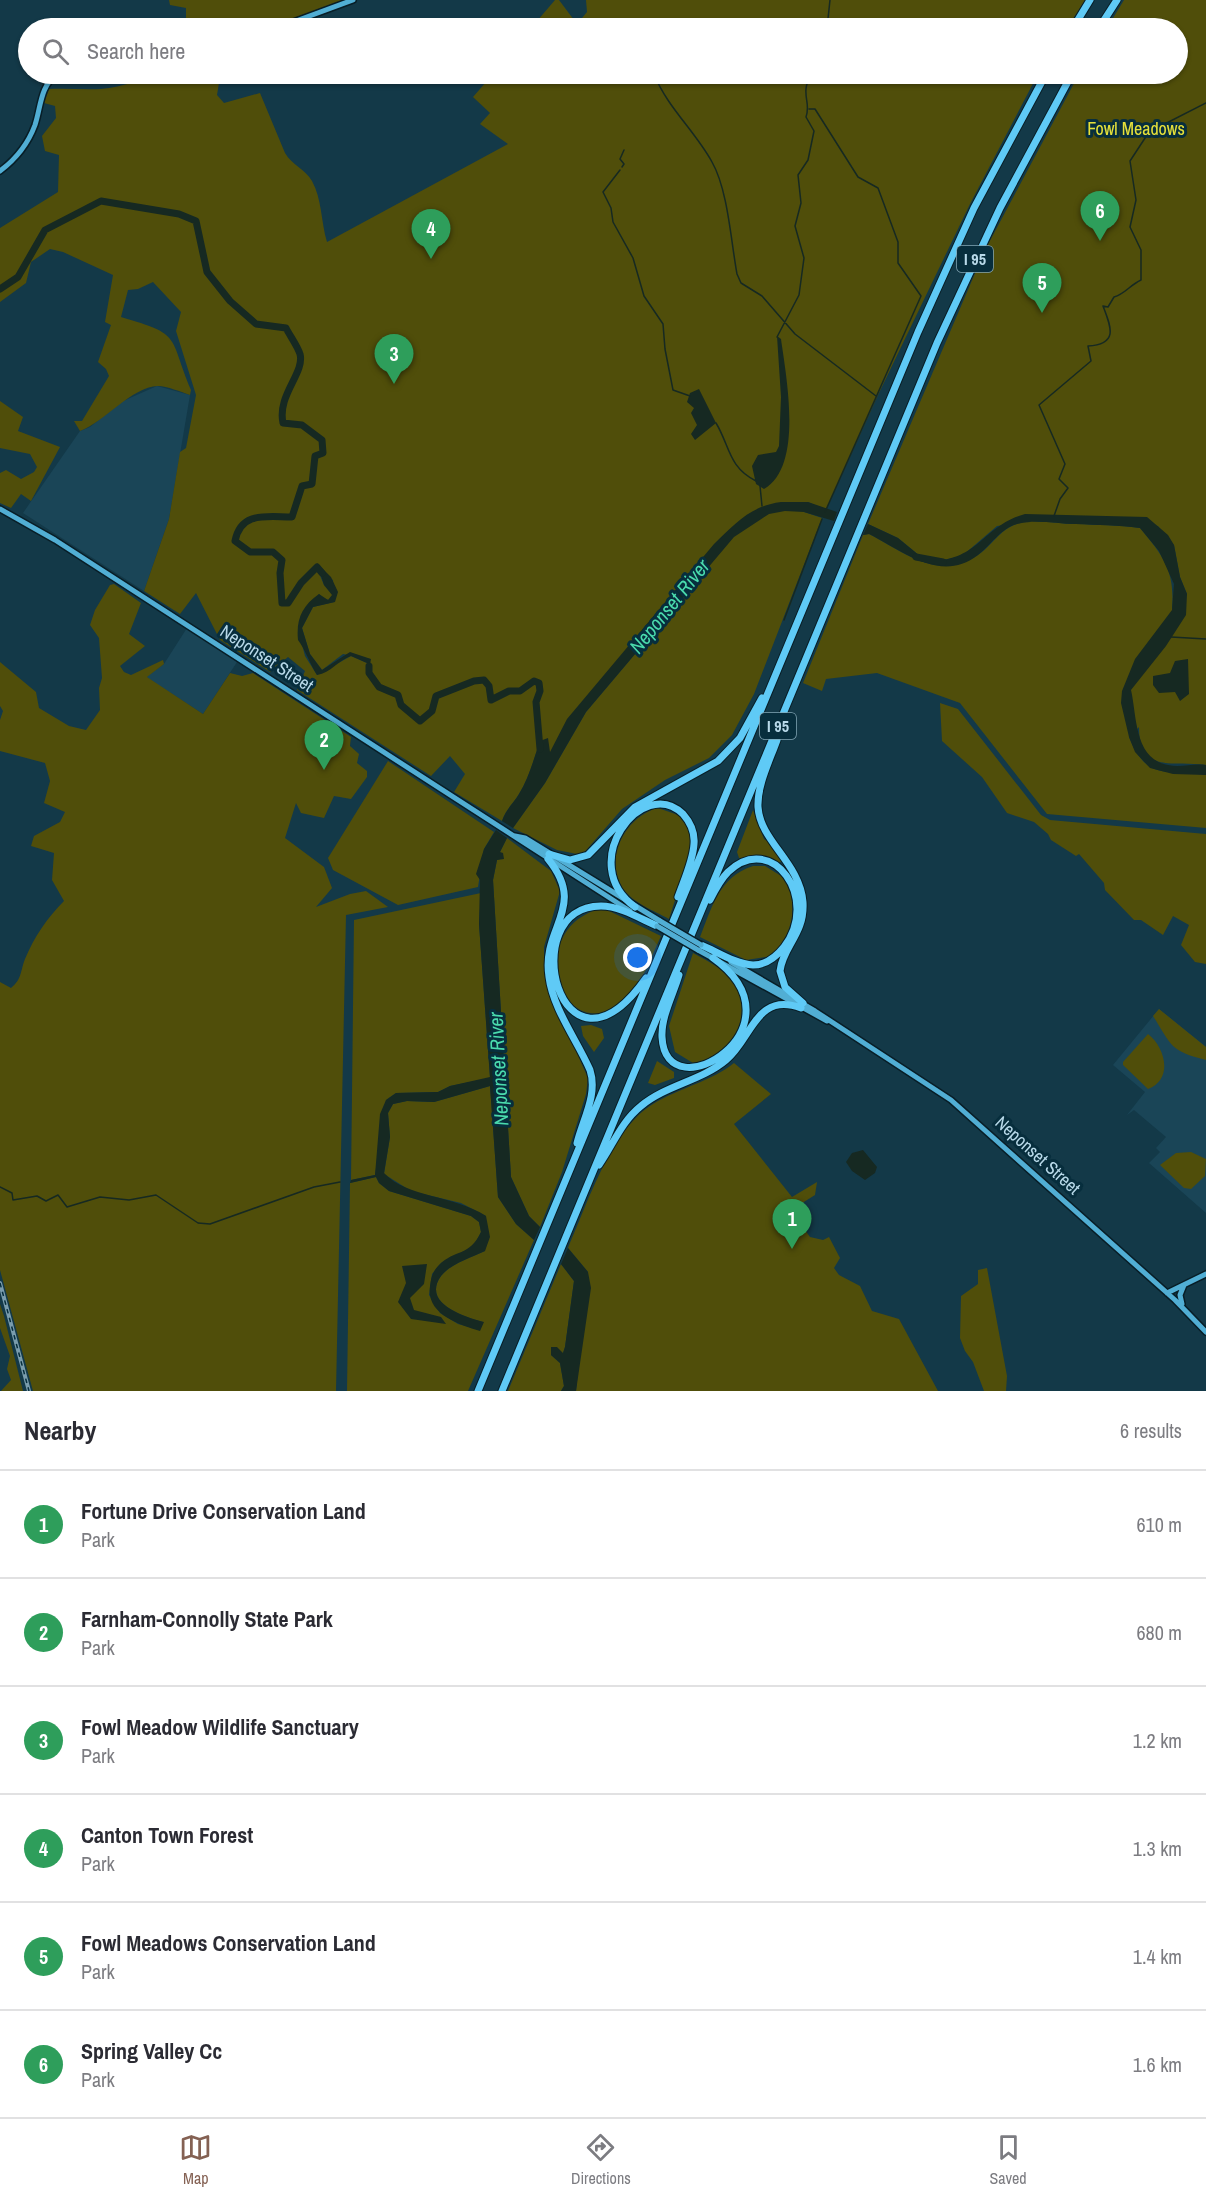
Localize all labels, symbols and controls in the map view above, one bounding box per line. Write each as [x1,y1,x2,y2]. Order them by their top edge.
search box [18,18,1188,84]
icon: search [39,35,72,68]
text: Search here [87,36,185,66]
park label: Fowl Meadows [1087,116,1185,141]
pin: 6 [1080,192,1120,241]
pin: 4 [412,210,450,259]
road number: I 95 [957,246,993,272]
pin: 5 [1022,264,1062,313]
pin: 3 [374,334,414,384]
water label: Neponset River [623,553,716,659]
street label: Neponset Street [215,618,319,698]
road number: I 95 [760,713,796,739]
pin: 2 [304,720,344,770]
your location [623,943,652,972]
water label: Neponset River [482,1011,514,1127]
street label: Neponset Street [990,1110,1086,1200]
pin: 1 [772,1200,812,1249]
text: Nearby [24,1413,96,1448]
text: 6 results [1120,1417,1182,1444]
text: Fortune Drive Conservation Land [81,1496,366,1526]
text: 1 [39,1511,48,1538]
text: 610 m [1136,1511,1182,1538]
text: Park [81,1526,115,1553]
text: Farnham-Connolly State Park [81,1604,333,1634]
text: 2 [39,1619,48,1646]
text: 680 m [1136,1619,1182,1646]
text: Park [81,1634,115,1661]
text: Fowl Meadow Wildlife Sanctuary [81,1712,359,1742]
text: 3 [39,1727,48,1754]
text: 1.2 km [1133,1727,1182,1754]
text: Park [81,1742,115,1769]
text: Canton Town Forest [81,1820,253,1850]
text: 4 [39,1835,48,1862]
text: 1.3 km [1133,1835,1182,1862]
text: Park [81,1850,115,1877]
text: Fowl Meadows Conservation Land [81,1928,376,1958]
text: 5 [39,1943,48,1970]
text: 1.4 km [1133,1943,1182,1970]
text: Park [81,1958,115,1985]
text: Spring Valley Cc [81,2036,222,2066]
text: 6 [39,2051,48,2078]
text: 1.6 km [1133,2051,1182,2078]
text: Park [81,2066,115,2093]
tab: Map [179,2131,212,2189]
tab: Directions [571,2131,631,2189]
tab: Saved [989,2131,1027,2189]

